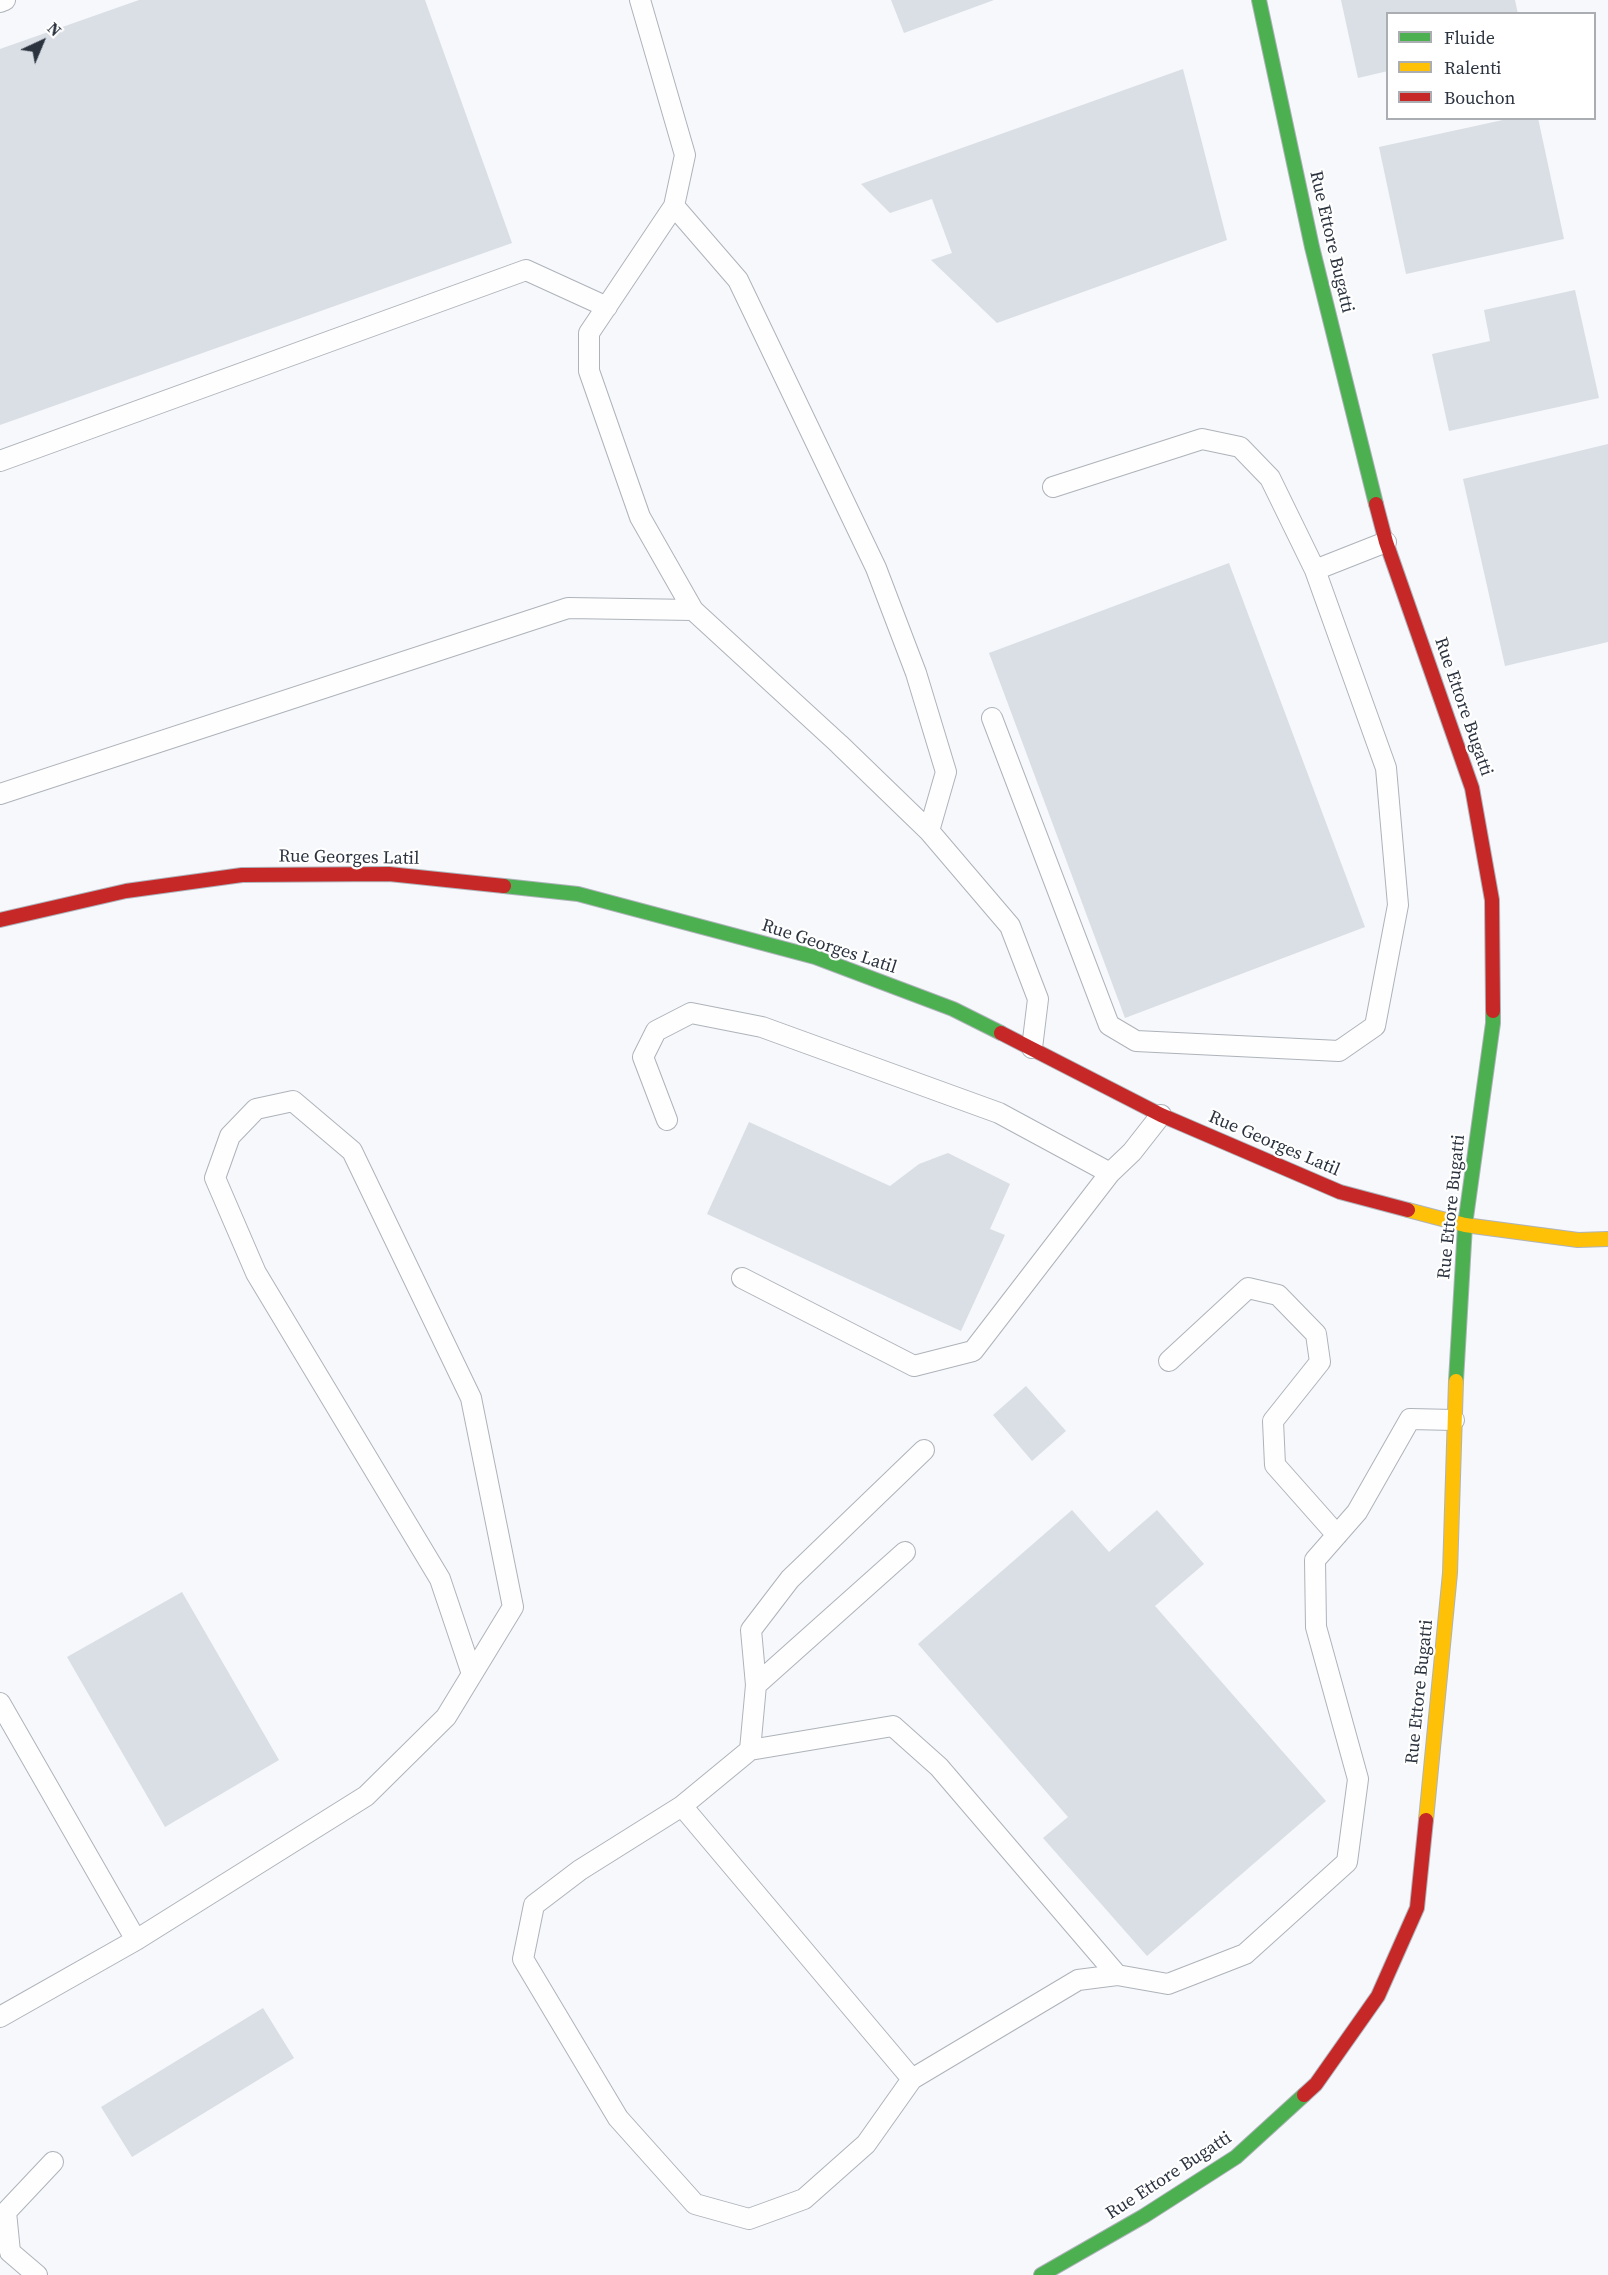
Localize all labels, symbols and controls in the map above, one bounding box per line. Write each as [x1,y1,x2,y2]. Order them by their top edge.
north arrow [12,12,72,72]
legend [1386,12,1596,120]
text: N [43,17,66,41]
text: Fluide [1444,25,1495,50]
text: Ralenti [1444,55,1501,80]
text: Bouchon [1444,85,1516,110]
street label: Rue Ettore Bugatti [1304,169,1358,315]
street label: Rue Ettore Bugatti [1429,635,1497,779]
street label: Rue Georges Latil [278,846,420,870]
street label: Rue Georges Latil [759,915,899,979]
street label: Rue Georges Latil [1205,1107,1343,1181]
street label: Rue Ettore Bugatti [1434,1134,1470,1280]
street label: Rue Ettore Bugatti [1402,1619,1438,1765]
street label: Rue Ettore Bugatti [1102,2127,1236,2225]

